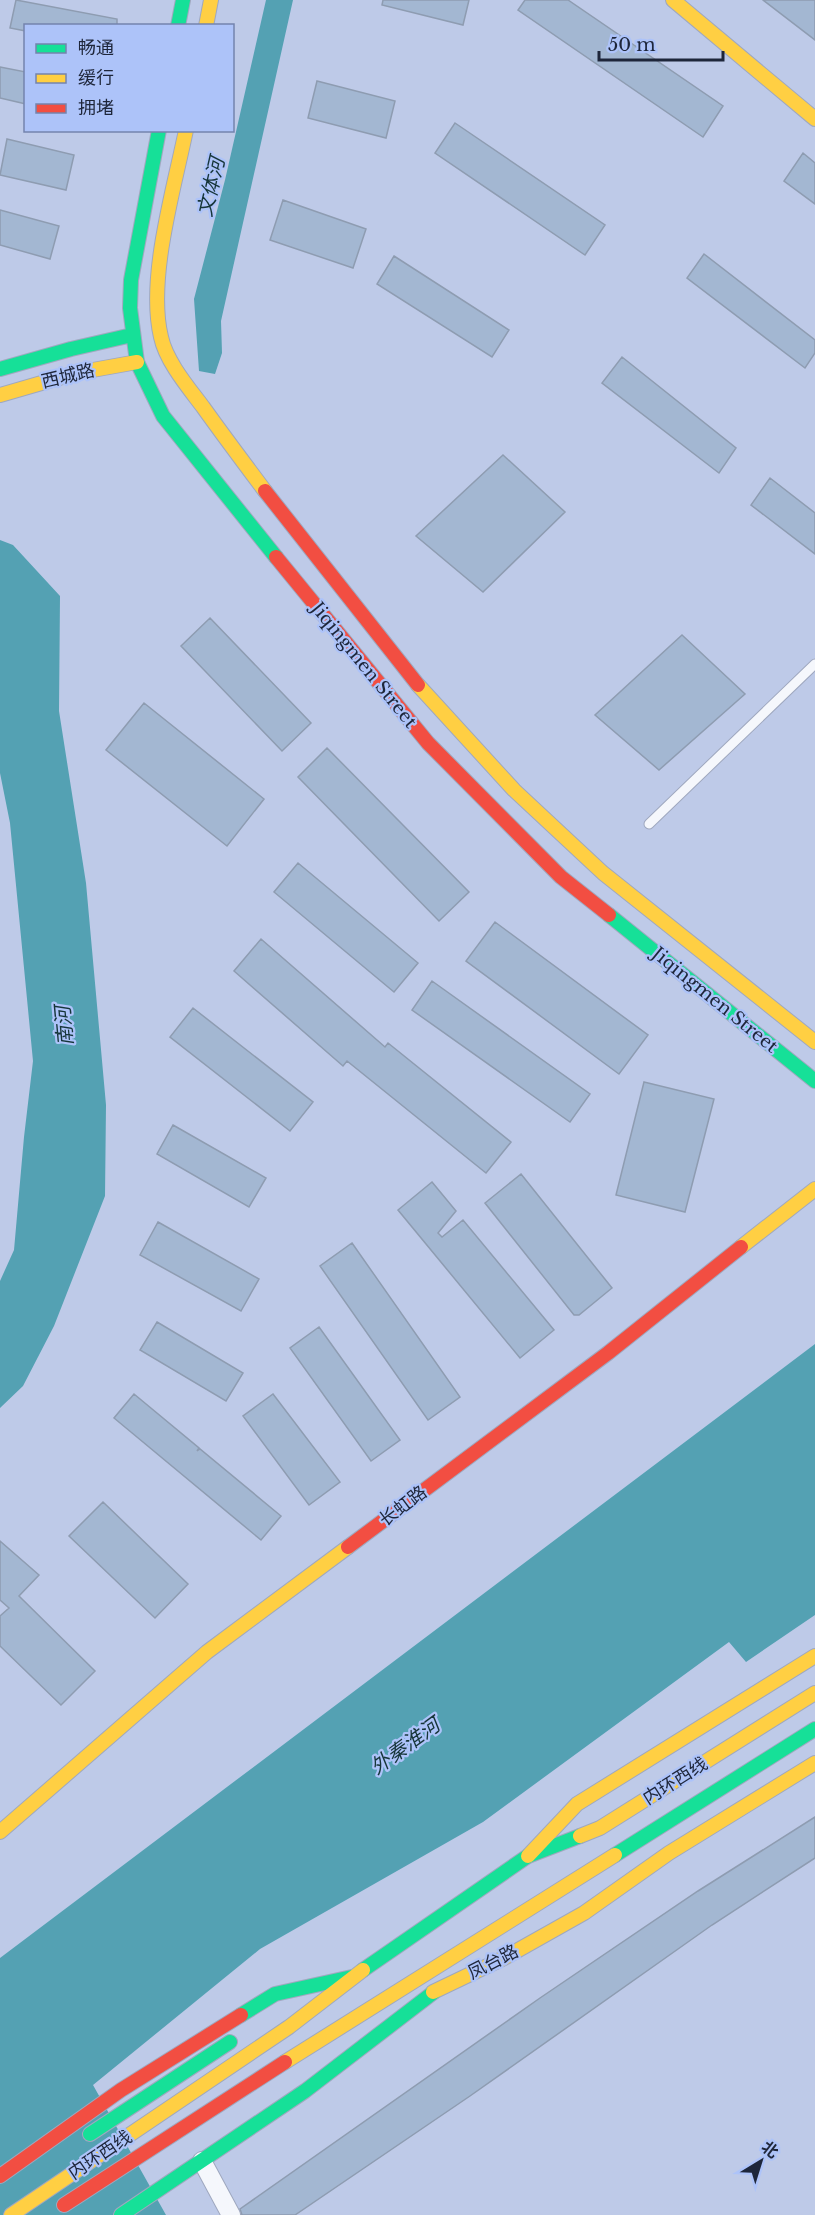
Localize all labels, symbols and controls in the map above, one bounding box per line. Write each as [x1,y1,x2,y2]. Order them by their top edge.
legend [24,24,234,132]
scale bar [599,24,724,62]
text: 50 m [608,34,656,56]
text: 畅通 [78,37,114,59]
text: 缓行 [78,67,114,89]
text: 拥堵 [78,97,114,119]
water label: 文体河 [193,151,230,219]
street label: 西城路 [39,359,97,393]
street label: Jiqingmen Street [305,596,422,732]
street label: Jiqingmen Street [646,941,782,1058]
water label: 南河 [50,1001,78,1047]
street label: 长虹路 [375,1481,431,1531]
water label: 外秦淮河 [366,1710,448,1779]
street label: 内环西线 [639,1753,711,1809]
street label: 凤台路 [464,1940,522,1984]
street label: 内环西线 [64,2126,136,2184]
north arrow [731,2131,791,2191]
text: 北 [758,2136,783,2162]

